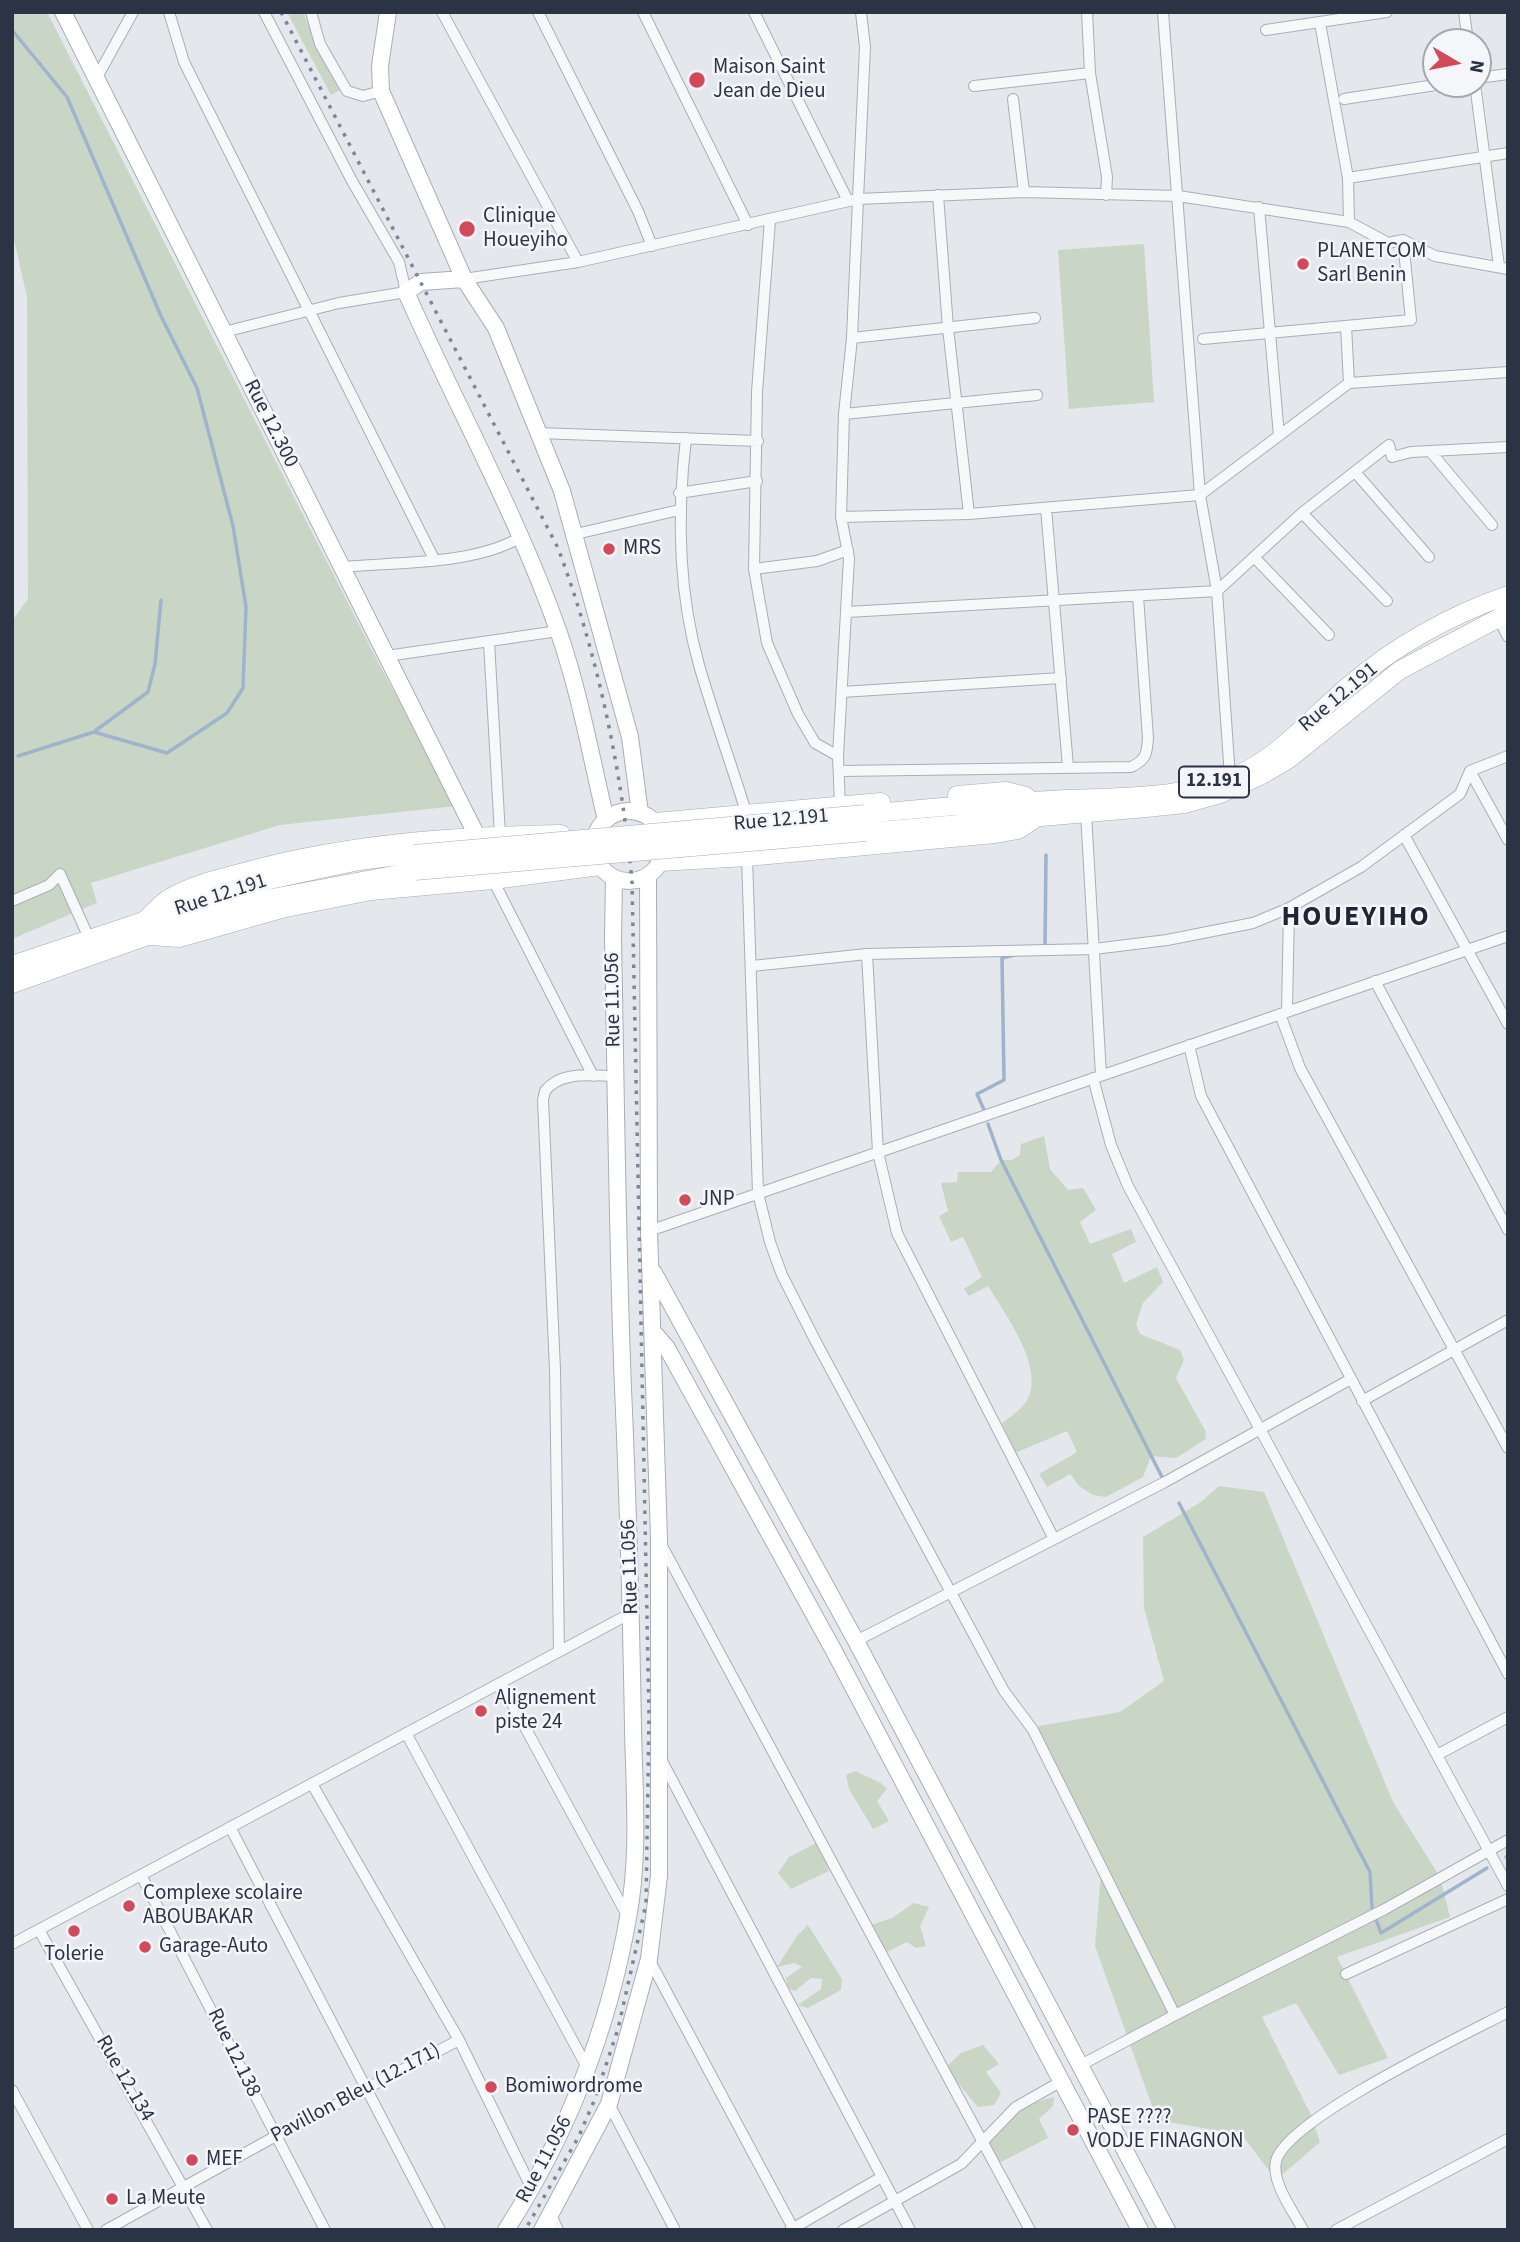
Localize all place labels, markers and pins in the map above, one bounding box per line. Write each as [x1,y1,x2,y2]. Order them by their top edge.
place label: Maison Saint Jean de Dieu [713,55,826,105]
marker: Maison Saint Jean de Dieu [687,70,707,90]
place label: Clinique Houeyiho [483,204,568,254]
marker: Clinique Houeyiho [457,219,477,239]
place label: PLANETCOM Sarl Benin [1317,239,1427,289]
marker: PLANETCOM Sarl Benin [1295,256,1311,272]
place label: MRS [623,536,661,562]
marker: MRS [601,541,617,557]
place label: JNP [699,1187,735,1213]
marker: JNP [677,1192,693,1208]
place label: Alignement piste 24 [495,1686,596,1736]
marker: Alignement piste 24 [473,1703,489,1719]
place label: Complexe scolaire ABOUBAKAR [143,1881,303,1931]
marker: Complexe scolaire ABOUBAKAR [121,1898,137,1914]
marker: Tolerie [66,1923,82,1939]
place label: Garage-Auto [159,1934,268,1960]
marker: Garage-Auto [137,1939,153,1955]
place label: Tolerie [44,1942,104,1968]
place label: Bomiwordrome [505,2074,643,2100]
marker: Bomiwordrome [483,2079,499,2095]
place label: PASE ???? VODJE FINAGNON [1087,2105,1244,2155]
marker: PASE ???? VODJE FINAGNON [1065,2122,1081,2138]
place label: MEF [206,2147,243,2173]
marker: MEF [184,2152,200,2168]
place label: La Meute [126,2186,205,2212]
marker: La Meute [104,2191,120,2207]

